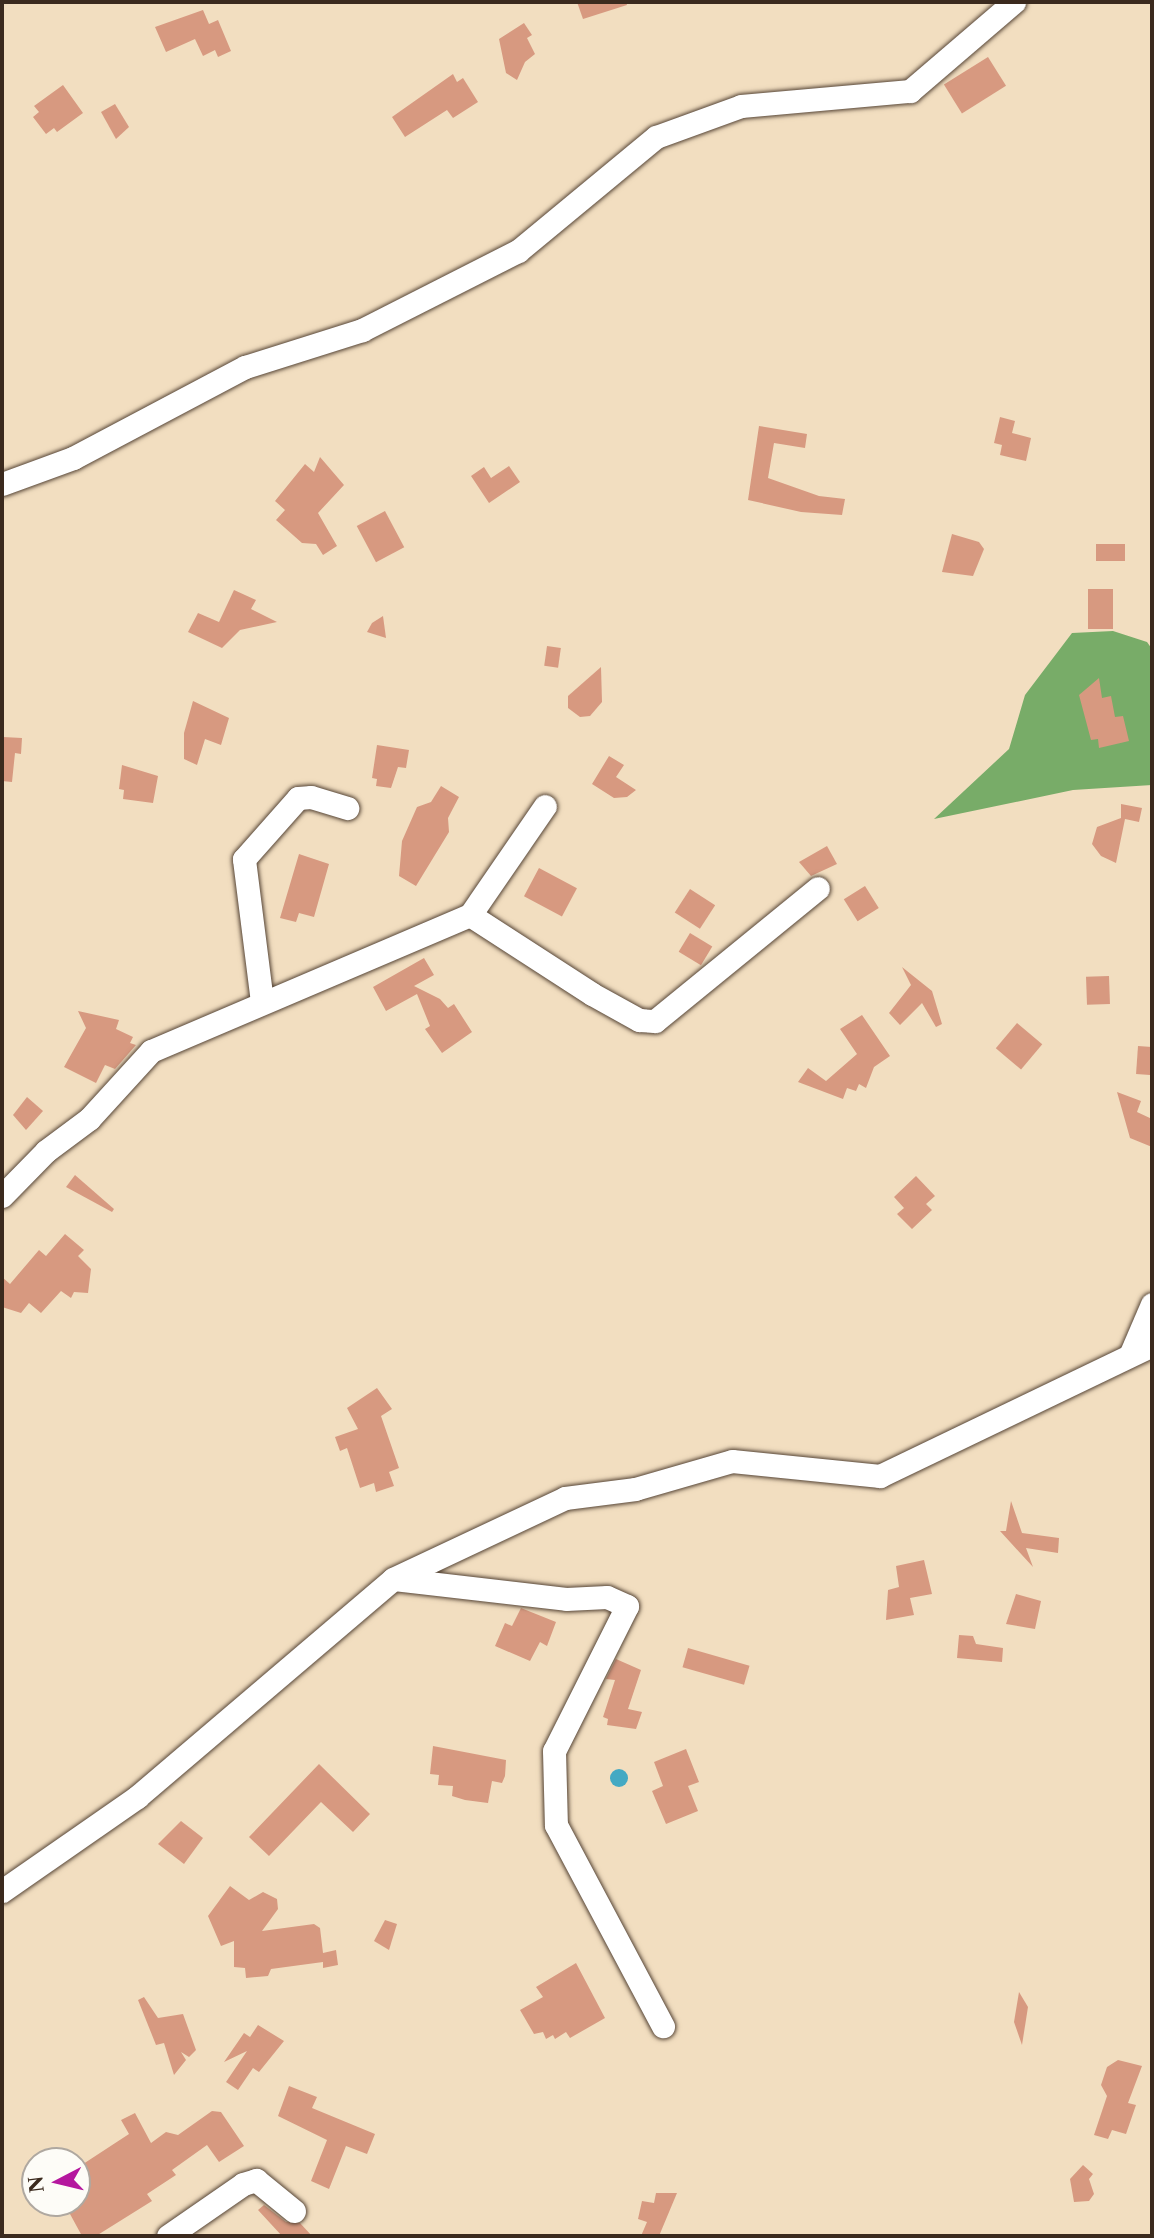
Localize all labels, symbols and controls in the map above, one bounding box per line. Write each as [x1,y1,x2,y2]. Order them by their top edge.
north arrow [21,2147,91,2217]
text: N [24,2175,49,2194]

